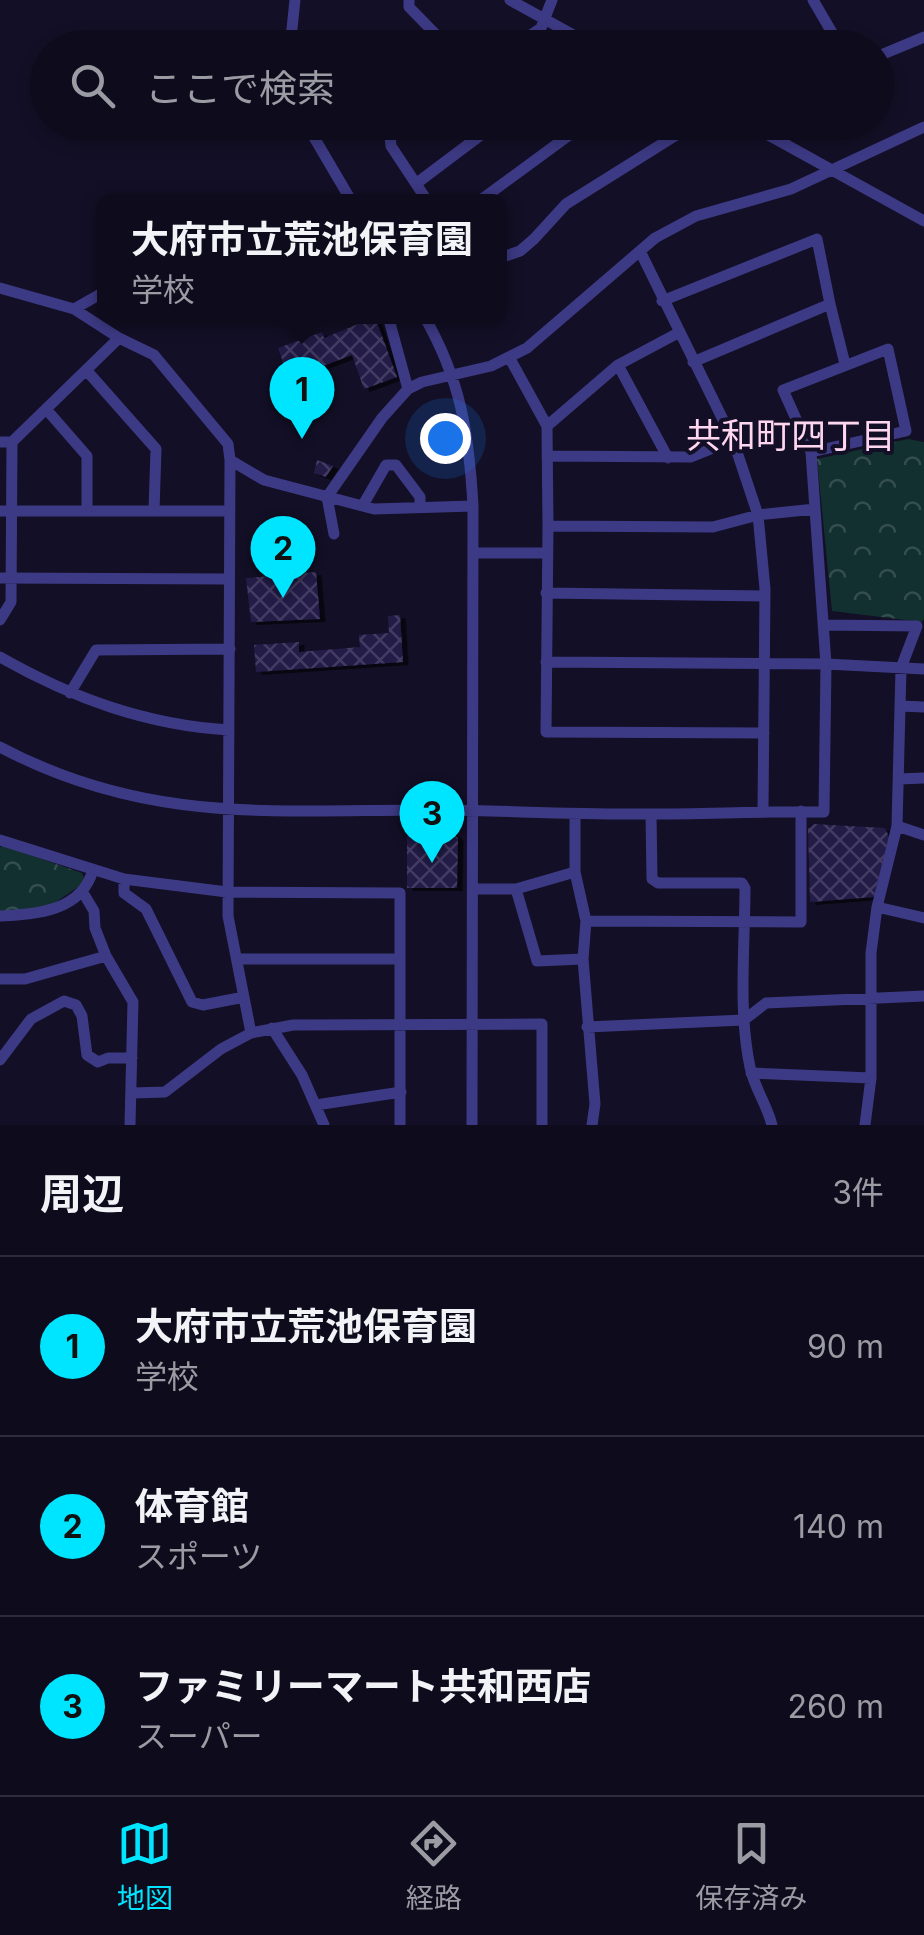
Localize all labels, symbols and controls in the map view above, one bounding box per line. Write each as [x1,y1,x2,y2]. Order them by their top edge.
search box [30,30,894,140]
icon: search [65,58,120,113]
text: ここで検索 [145,65,335,111]
popup [97,194,507,324]
text: 大府市立荒池保育園 [131,216,473,262]
text: 学校 [131,270,195,309]
pin: 1 [270,356,334,439]
your location [420,413,471,464]
district label: 共和町四丁目 [686,414,896,456]
pin: 2 [250,516,316,598]
pin: 3 [400,780,464,863]
text: 周辺 [40,1168,124,1219]
text: 3件 [832,1173,884,1212]
text: 大府市立荒池保育園 [135,1303,477,1349]
text: 1 [66,1327,79,1366]
text: 90 m [807,1327,884,1366]
text: 学校 [135,1357,199,1396]
text: 体育館 [135,1483,249,1529]
text: 2 [62,1507,83,1546]
text: 140 m [793,1507,884,1546]
text: スポーツ [135,1537,262,1576]
text: ファミリーマート共和西店 [135,1663,591,1709]
text: 3 [62,1687,83,1726]
text: 260 m [787,1687,884,1726]
text: スーパー [135,1717,263,1756]
tab: 地図 [117,1816,173,1916]
tab: 経路 [406,1816,462,1916]
tab: 保存済み [695,1816,807,1916]

